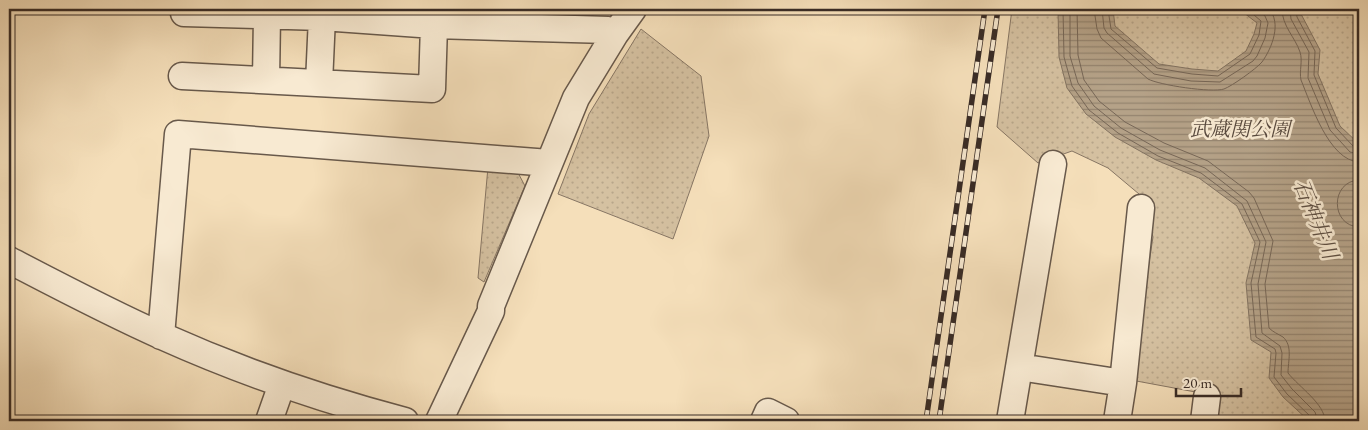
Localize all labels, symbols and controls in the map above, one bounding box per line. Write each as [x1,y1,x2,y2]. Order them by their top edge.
park label: 武蔵関公園 [1190,116,1293,142]
water label: 石神井川 [1288,175,1345,265]
scale bar [1176,365,1240,397]
text: 20 m [1183,373,1212,392]

